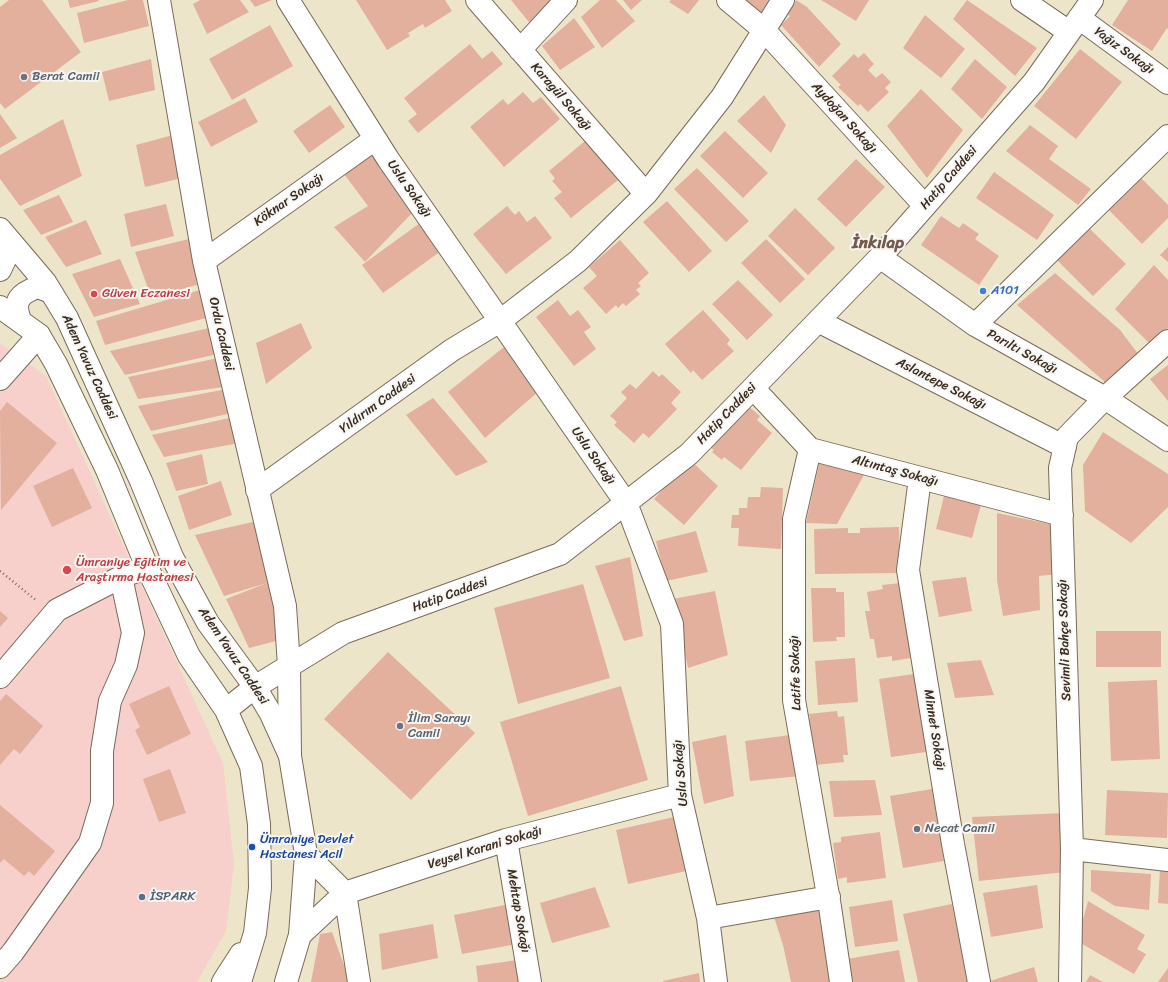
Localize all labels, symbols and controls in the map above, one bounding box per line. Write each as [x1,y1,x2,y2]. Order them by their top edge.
street label: Yağız Sokağı [1091,24,1157,78]
street label: Karagül Sokağı [527,60,595,134]
place label: Berat Camii [32,69,100,85]
marker: Berat Camii [19,72,29,82]
street label: Aydoğan Sokağı [808,79,880,157]
street label: Hatip Caddesi [917,143,981,213]
street label: Uslu Sokağı [383,157,435,221]
street label: Köknar Sokağı [251,170,327,230]
district label: İnkılap [852,234,904,254]
place label: A101 [991,283,1019,299]
place label: Güven Eczanesi [102,286,190,302]
marker: A101 [978,286,988,296]
marker: Güven Eczanesi [89,289,99,299]
street label: Ordu Caddesi [205,296,237,372]
street label: Adem Yavuz Caddesi [58,312,120,422]
street label: Parıltı Sokağı [984,326,1060,378]
street label: Aslantepe Sokağı [893,355,989,413]
street label: Yıldırım Caddesi [337,371,419,437]
street label: Hatip Caddesi [694,380,760,448]
street label: Uslu Sokağı [567,424,619,488]
street label: Altıntaş Sokağı [850,452,940,490]
place label: Ümraniye Eğitim ve Araştırma Hastanesi [76,555,194,586]
marker: Ümraniye Eğitim ve Araştırma Hastanesi [61,564,73,576]
street label: Hatip Caddesi [410,574,490,616]
street label: Sevimli Bahçe Sokağı [1055,579,1075,701]
street label: Adem Yavuz Caddesi [195,604,271,708]
street label: Latife Sokağı [787,635,805,711]
street label: Minnet Sokağı [920,688,948,772]
place label: İlim Sarayı Camii [408,711,471,742]
marker: İlim Sarayı Camii [395,721,405,731]
street label: Uslu Sokağı [670,739,692,807]
place label: Necat Camii [925,821,995,837]
street label: Veysel Karani Sokağı [426,823,544,873]
marker: Necat Camii [912,824,922,834]
place label: Ümraniye Devlet Hastanesi Acil [260,832,354,863]
marker: Ümraniye Devlet Hastanesi Acil [247,842,257,852]
street label: Mehtap Sokağı [503,868,533,954]
place label: İSPARK [150,889,195,905]
marker: İSPARK [137,892,147,902]

